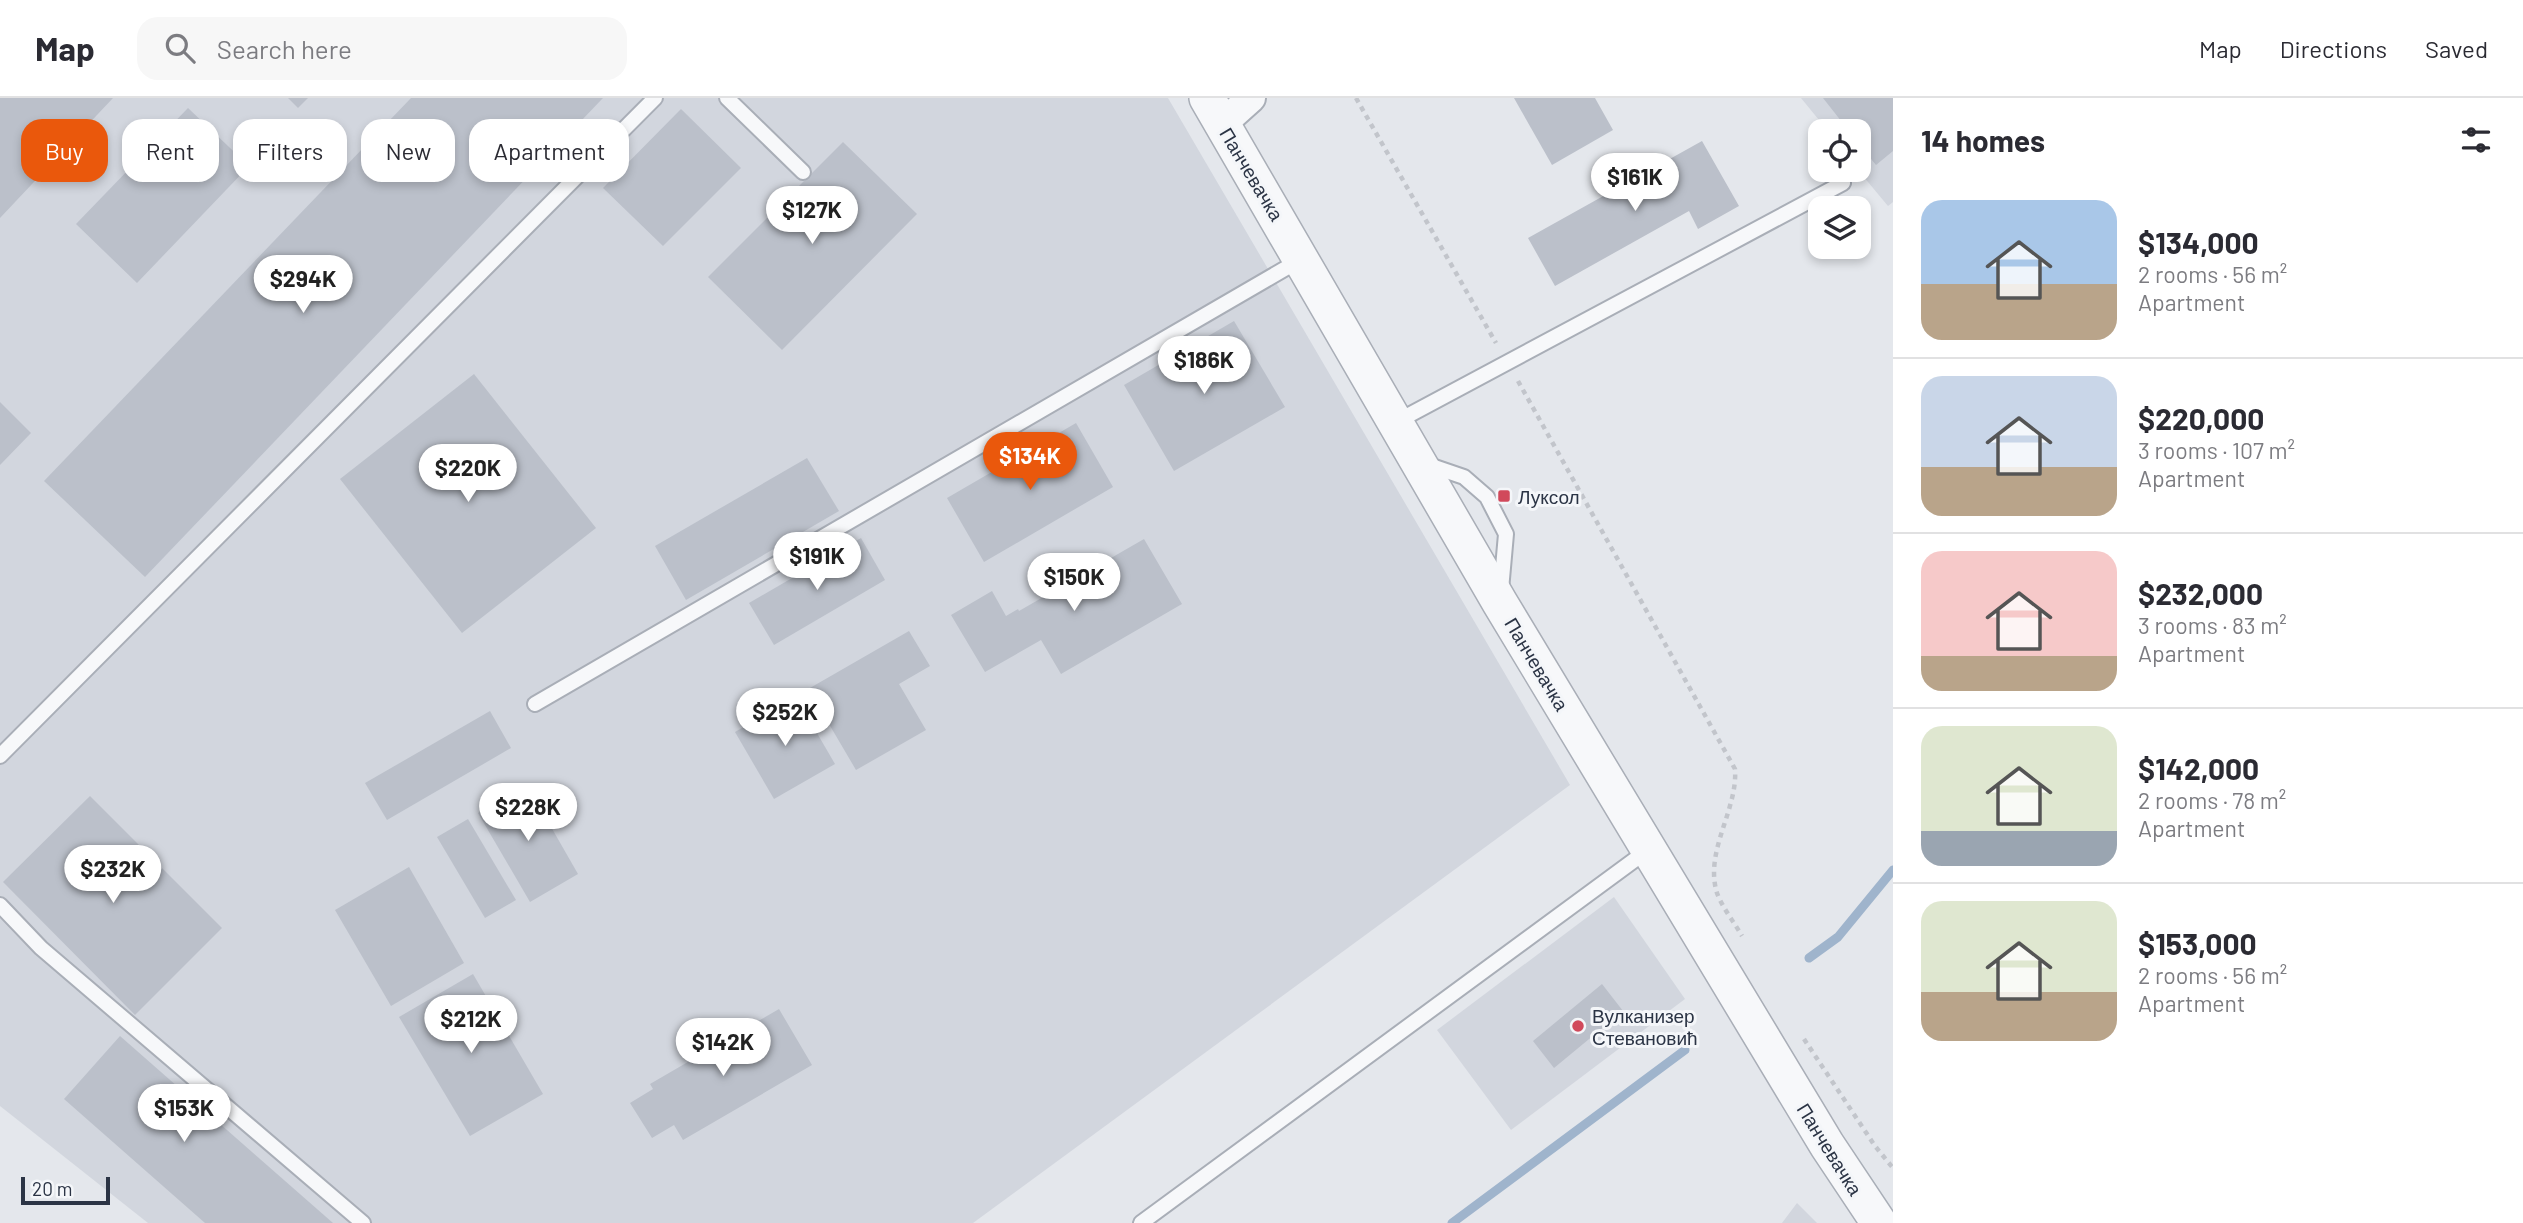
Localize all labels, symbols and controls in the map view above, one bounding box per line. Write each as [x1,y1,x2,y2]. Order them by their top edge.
search box [137,17,627,80]
text: Map [35,28,95,68]
icon: search [161,29,199,67]
text: Search here [217,33,352,64]
text: Map [2199,34,2242,63]
text: Directions [2280,34,2387,63]
text: Saved [2425,34,2488,63]
chip: Buy [21,119,108,182]
chip: Rent [122,119,219,182]
chip: Filters [233,119,347,182]
chip: New [361,119,455,182]
chip: Apartment [469,119,629,182]
map controls [1808,119,1871,259]
button: locate [1808,119,1871,182]
icon: filters [2457,121,2495,159]
text: 14 homes [1921,122,2045,158]
street label: Панчевачка [1215,123,1289,225]
pin: $161K [1586,153,1684,213]
text: $161K [1607,162,1663,190]
pin: $127K [763,186,861,246]
text: $127K [782,195,842,223]
button: layers [1808,196,1871,259]
text: $134,000 [2138,224,2259,260]
icon: home [1977,228,2061,312]
pin: $294K [254,256,352,315]
text: 2 rooms · 56 m² [2138,260,2287,288]
text: $294K [270,264,336,292]
text: Apartment [2138,288,2245,316]
pin: $186K [1155,336,1253,396]
text: $186K [1174,345,1234,373]
text: $220,000 [2138,400,2264,436]
icon: home [1977,404,2061,488]
pin: $134K [981,432,1079,492]
text: 3 rooms · 107 m² [2138,436,2295,464]
text: $134K [999,441,1061,469]
pin: $220K [419,444,517,504]
text: $220K [435,453,501,481]
text: Apartment [2138,464,2245,492]
place label: Луксол [1518,485,1580,508]
marker: Луксол [1496,488,1512,504]
pin: $191K [768,532,866,592]
text: $191K [789,541,845,569]
pin: $150K [1025,554,1123,613]
text: $150K [1043,562,1105,590]
text: $232,000 [2138,575,2263,611]
icon: home [1977,579,2061,663]
text: 3 rooms · 83 m² [2138,611,2287,639]
street label: Панчевачка [1500,613,1574,715]
text: Apartment [2138,639,2245,667]
pin: $252K [736,688,834,748]
text: $252K [752,697,818,725]
text: $142,000 [2138,750,2259,786]
icon: home [1977,754,2061,838]
pin: $228K [479,784,577,843]
text: 2 rooms · 78 m² [2138,786,2286,814]
text: $228K [495,792,561,820]
text: Apartment [2138,814,2245,842]
pin: $232K [64,846,162,905]
text: $232K [80,854,146,882]
text: $153,000 [2138,925,2257,961]
icon: home [1977,929,2061,1013]
text: 2 rooms · 56 m² [2138,961,2287,989]
text: Apartment [2138,989,2245,1017]
pin: $212K [422,996,520,1055]
text: $212K [440,1004,502,1032]
place label: Вулканизер Стевановић [1592,1004,1698,1049]
pin: $142K [674,1018,772,1078]
marker: Вулканизер Стевановић [1570,1018,1586,1034]
text: $142K [692,1027,754,1055]
pin: $153K [135,1084,233,1144]
text: $153K [154,1093,214,1121]
street label: Панчевачка [1793,1099,1868,1200]
scale bar [21,1174,110,1206]
text: 20 m [32,1177,72,1200]

